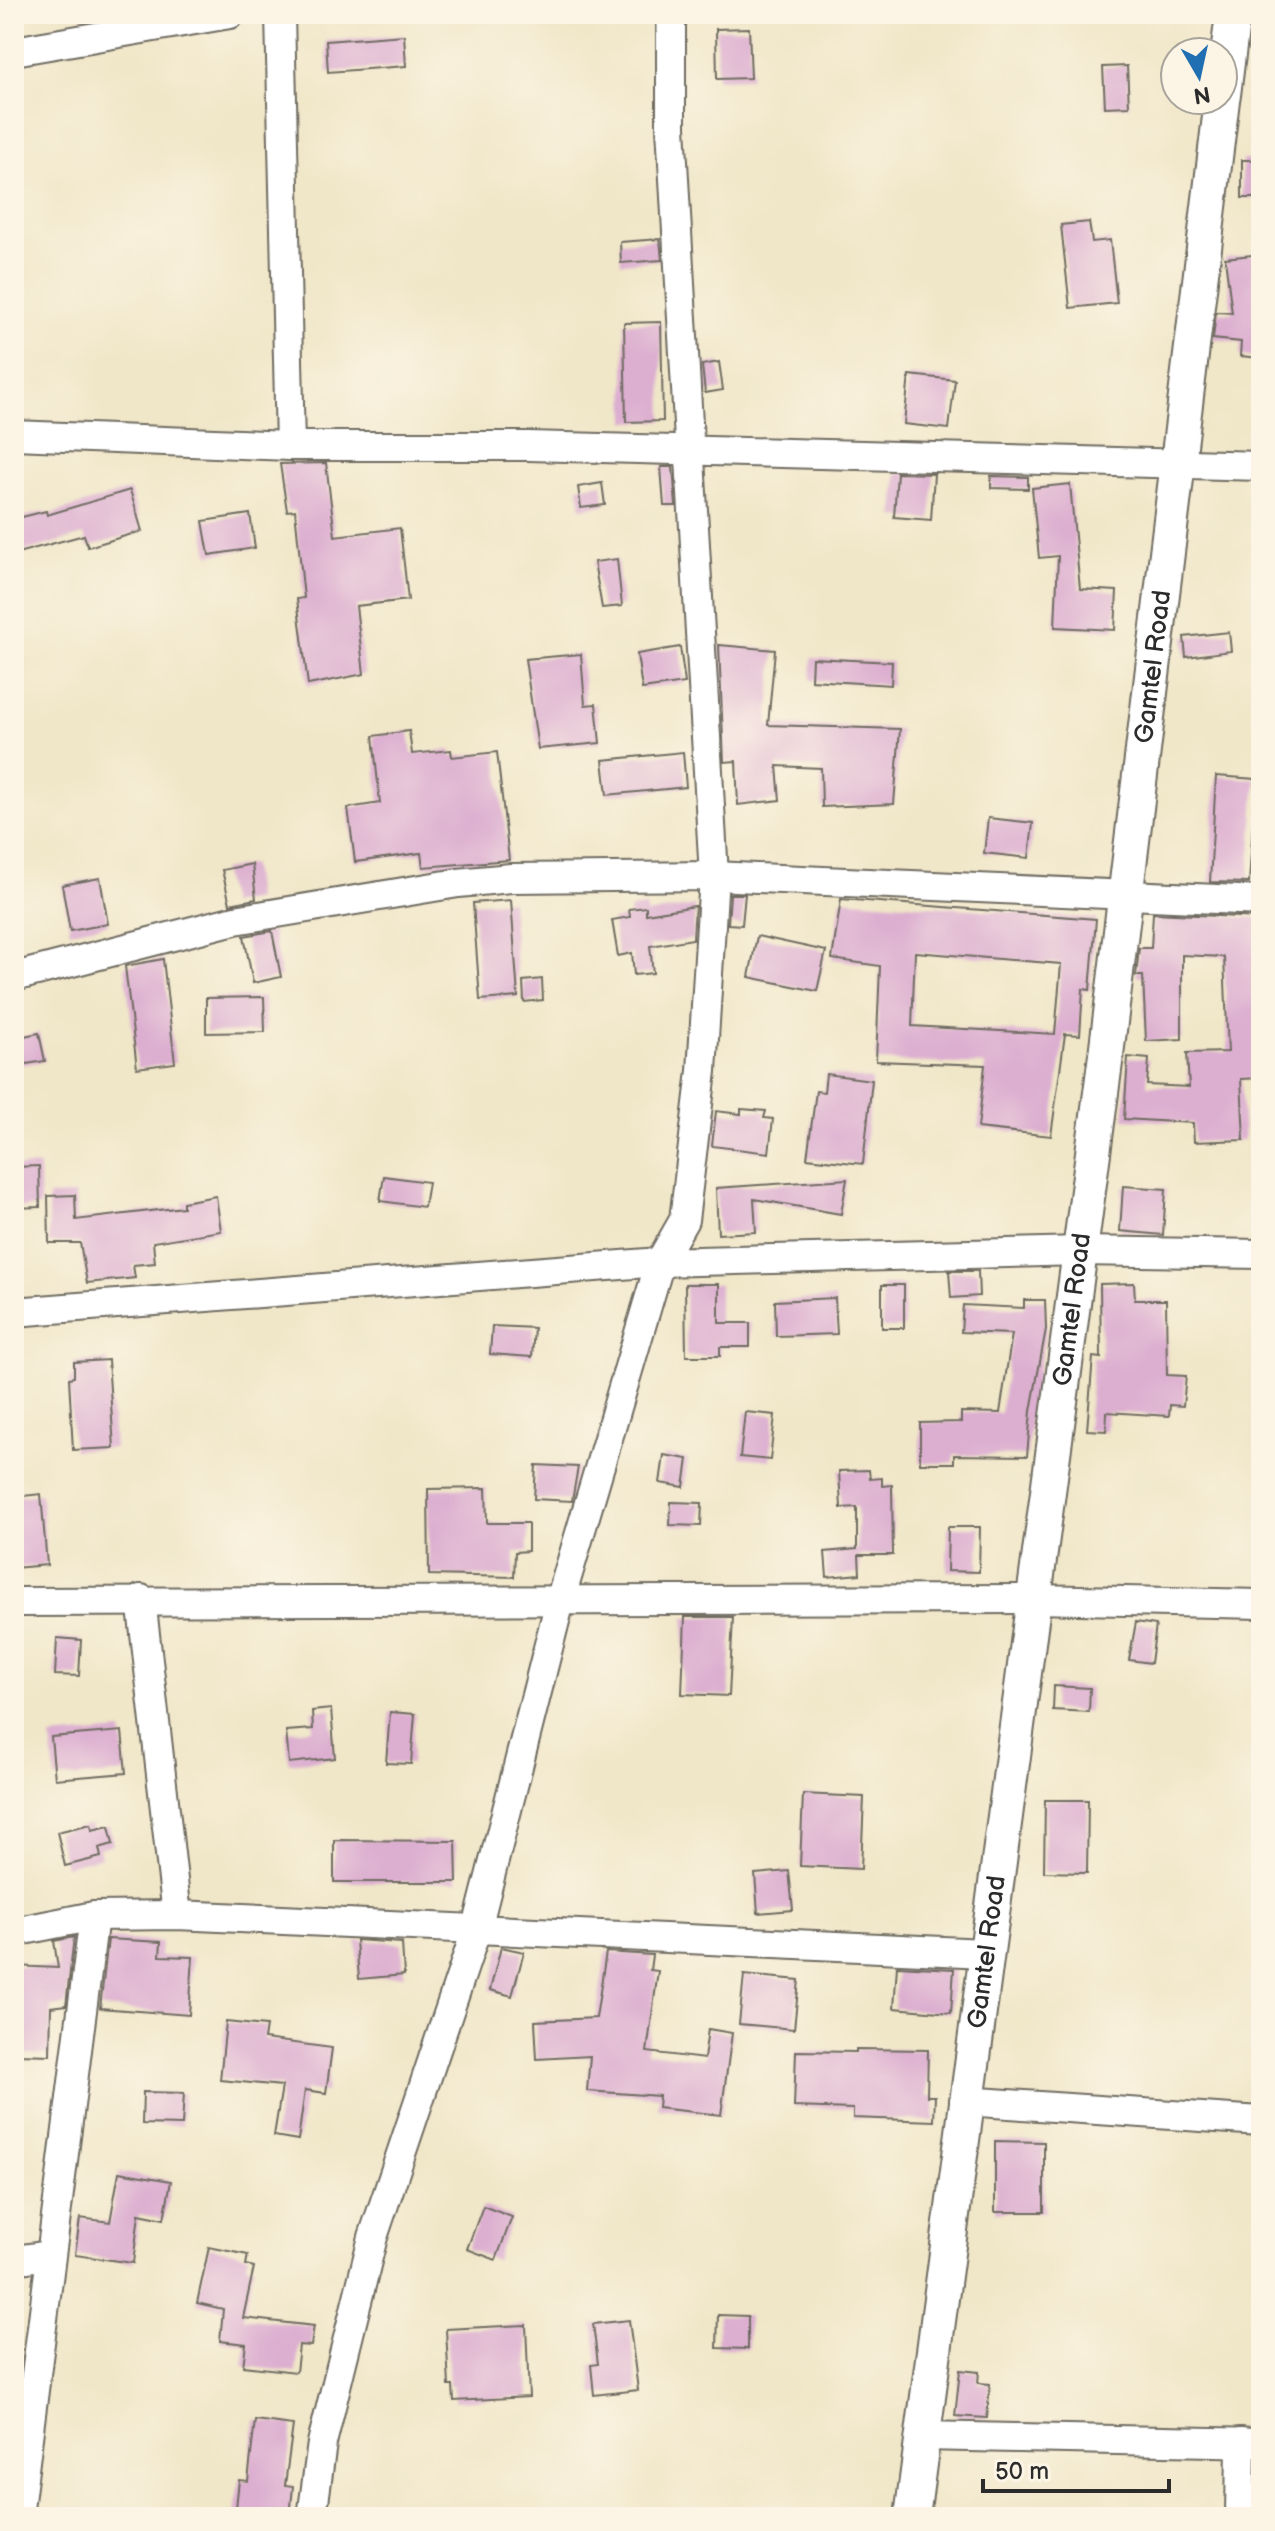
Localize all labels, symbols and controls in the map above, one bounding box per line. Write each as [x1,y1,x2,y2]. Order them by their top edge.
north arrow [1159,36,1239,116]
text: N [1192,80,1212,109]
street label: Gamtel Road [1128,588,1178,745]
street label: Gamtel Road [1047,1231,1098,1388]
street label: Gamtel Road [961,1874,1012,2030]
scale bar [983,2443,1169,2493]
text: 50 m [995,2457,1049,2486]

